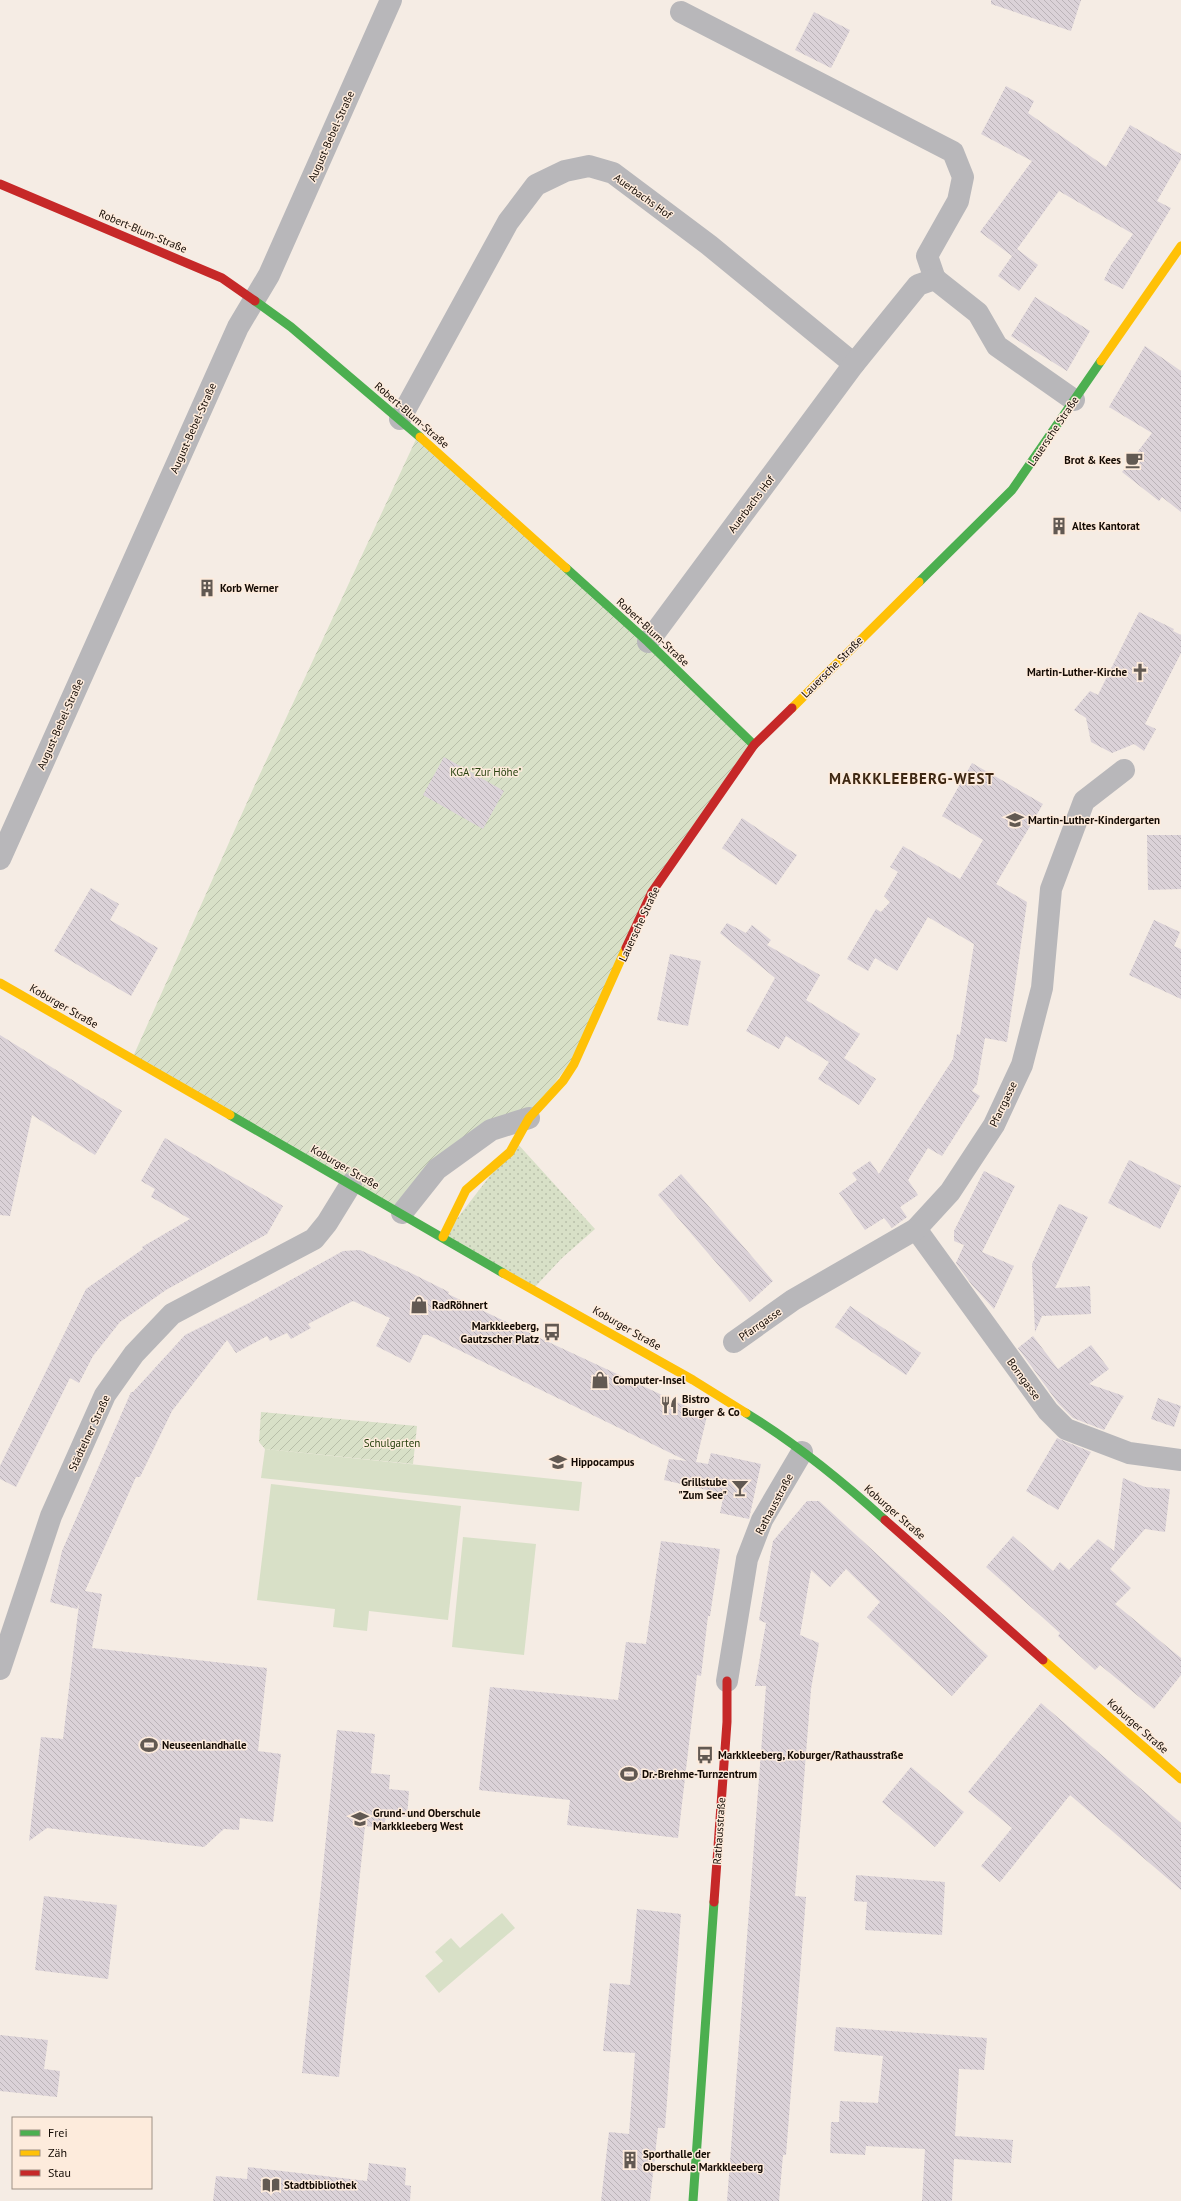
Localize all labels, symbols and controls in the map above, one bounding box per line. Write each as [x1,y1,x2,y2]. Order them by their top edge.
street label: August-Bebel-Straße [305,88,357,183]
street label: Auerbachs Hof [611,170,675,222]
street label: Robert-Blum-Straße [97,206,189,256]
street label: Robert-Blum-Straße [372,379,452,451]
street label: August-Bebel-Straße [167,380,219,475]
street label: Lauersche Straße [1024,393,1082,469]
cafe icon: Brot & Kees [1124,450,1144,470]
place label: Brot & Kees [1064,453,1121,467]
street label: Auerbachs Hof [725,472,777,535]
building icon: Altes Kantorat [1049,516,1069,536]
place label: Altes Kantorat [1072,519,1140,533]
building icon: Korb Werner [197,578,217,598]
place label: Korb Werner [220,581,278,595]
street label: Robert-Blum-Straße [614,595,693,670]
street label: Lauersche Straße [798,633,866,701]
church icon: Martin-Luther-Kirche [1130,662,1150,682]
place label: Martin-Luther-Kirche [1027,665,1127,679]
street label: August-Bebel-Straße [34,676,86,771]
park label: KGA "Zur Höhe" [450,765,522,779]
district label: MARKKLEEBERG-WEST [829,769,995,788]
school or university icon: Martin-Luther-Kindergarten [1005,810,1025,830]
place label: Martin-Luther-Kindergarten [1028,813,1160,827]
street label: Lauersche Straße [616,884,663,964]
street label: Koburger Straße [27,981,101,1031]
street label: Pfarrgasse [986,1079,1020,1129]
street label: Koburger Straße [308,1142,382,1192]
shop icon: RadRöhnert [409,1295,429,1315]
place label: RadRöhnert [432,1298,488,1312]
street label: Koburger Straße [590,1303,664,1353]
street label: Pfarrgasse [736,1304,784,1344]
place label: Markkleeberg, Gautzscher Platz [461,1319,539,1346]
bus stop icon: Markkleeberg, Gautzscher Platz [542,1322,562,1342]
street label: Borngasse [1004,1355,1044,1403]
shop icon: Computer-Insel [590,1370,610,1390]
place label: Computer-Insel [613,1373,686,1387]
street label: Städtelner Straße [65,1392,113,1473]
place label: Bistro Burger & Co [682,1392,740,1419]
restaurant icon: Bistro Burger & Co [659,1395,679,1415]
park label: Schulgarten [364,1436,420,1450]
school or university icon: Hippocampus [548,1452,568,1472]
place label: Hippocampus [571,1455,635,1469]
street label: Rathausstraße [752,1471,796,1537]
place label: Grillstube "Zum See" [678,1475,727,1502]
bar icon: Grillstube "Zum See" [730,1478,750,1498]
street label: Koburger Straße [861,1482,929,1543]
street label: Koburger Straße [1104,1696,1172,1757]
sports icon: Neuseenlandhalle [139,1735,159,1755]
place label: Neuseenlandhalle [162,1738,247,1752]
bus stop icon: Markkleeberg, Koburger/Rathausstraße [695,1745,715,1765]
place label: Markkleeberg, Koburger/Rathausstraße [718,1748,904,1762]
sports icon: Dr.-Brehme-Turnzentrum [619,1764,639,1784]
place label: Dr.-Brehme-Turnzentrum [642,1767,757,1781]
street label: Rathausstraße [710,1797,728,1865]
place label: Grund- und Oberschule Markkleeberg West [373,1806,481,1833]
school or university icon: Grund- und Oberschule Markkleeberg West [350,1809,370,1829]
legend [12,2117,152,2189]
text: Frei [48,2125,68,2140]
text: Zäh [48,2145,67,2160]
place label: Sporthalle der Oberschule Markkleeberg [643,2147,763,2174]
building icon: Sporthalle der Oberschule Markkleeberg [620,2150,640,2170]
text: Stau [48,2165,71,2180]
library icon: Stadtbibliothek [261,2175,281,2195]
place label: Stadtbibliothek [284,2178,357,2192]

